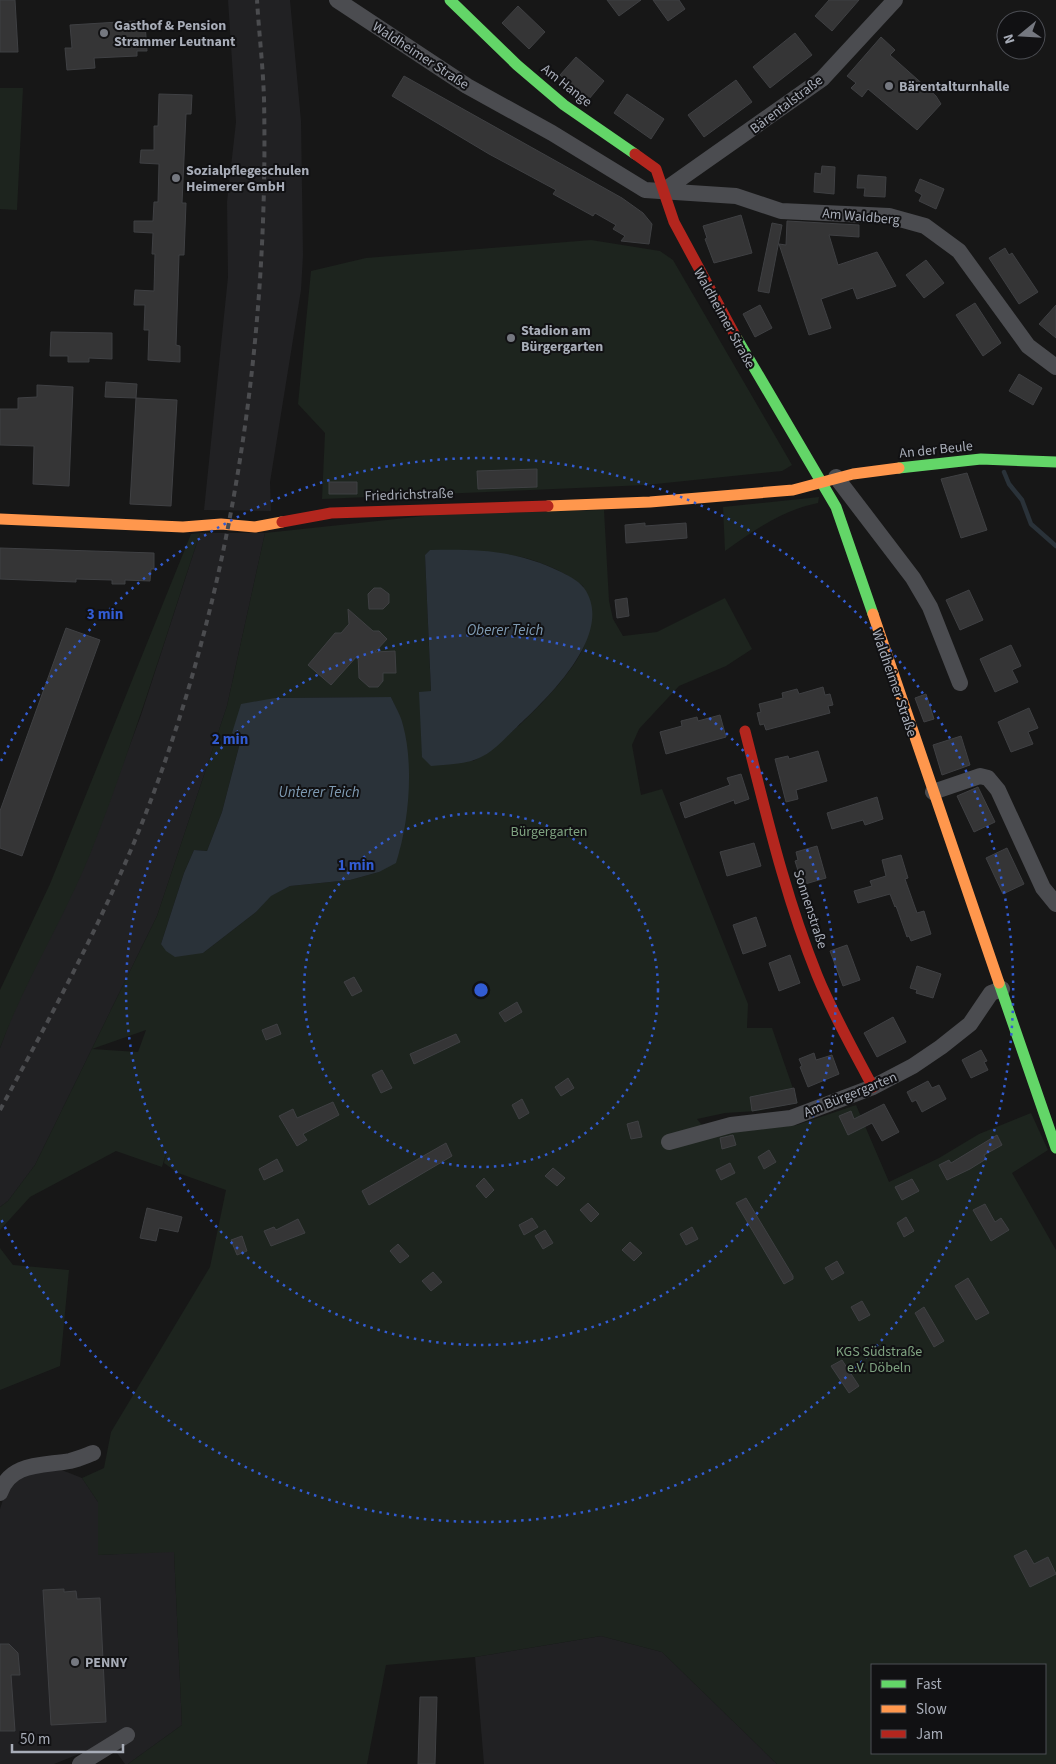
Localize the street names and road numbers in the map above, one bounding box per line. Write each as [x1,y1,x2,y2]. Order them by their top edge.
street label: Waldheimer Straße [368,17,473,95]
street label: Am Hange [537,60,596,112]
street label: Bärentalstraße [746,71,827,139]
street label: Am Waldberg [821,204,900,230]
street label: Waldheimer Straße [688,265,760,372]
street label: An der Beule [898,436,974,464]
street label: Friedrichstraße [364,483,454,507]
street label: Waldheimer Straße [866,627,922,740]
street label: Sonnenstraße [788,867,832,951]
street label: Am Bürgergarten [801,1067,900,1123]

